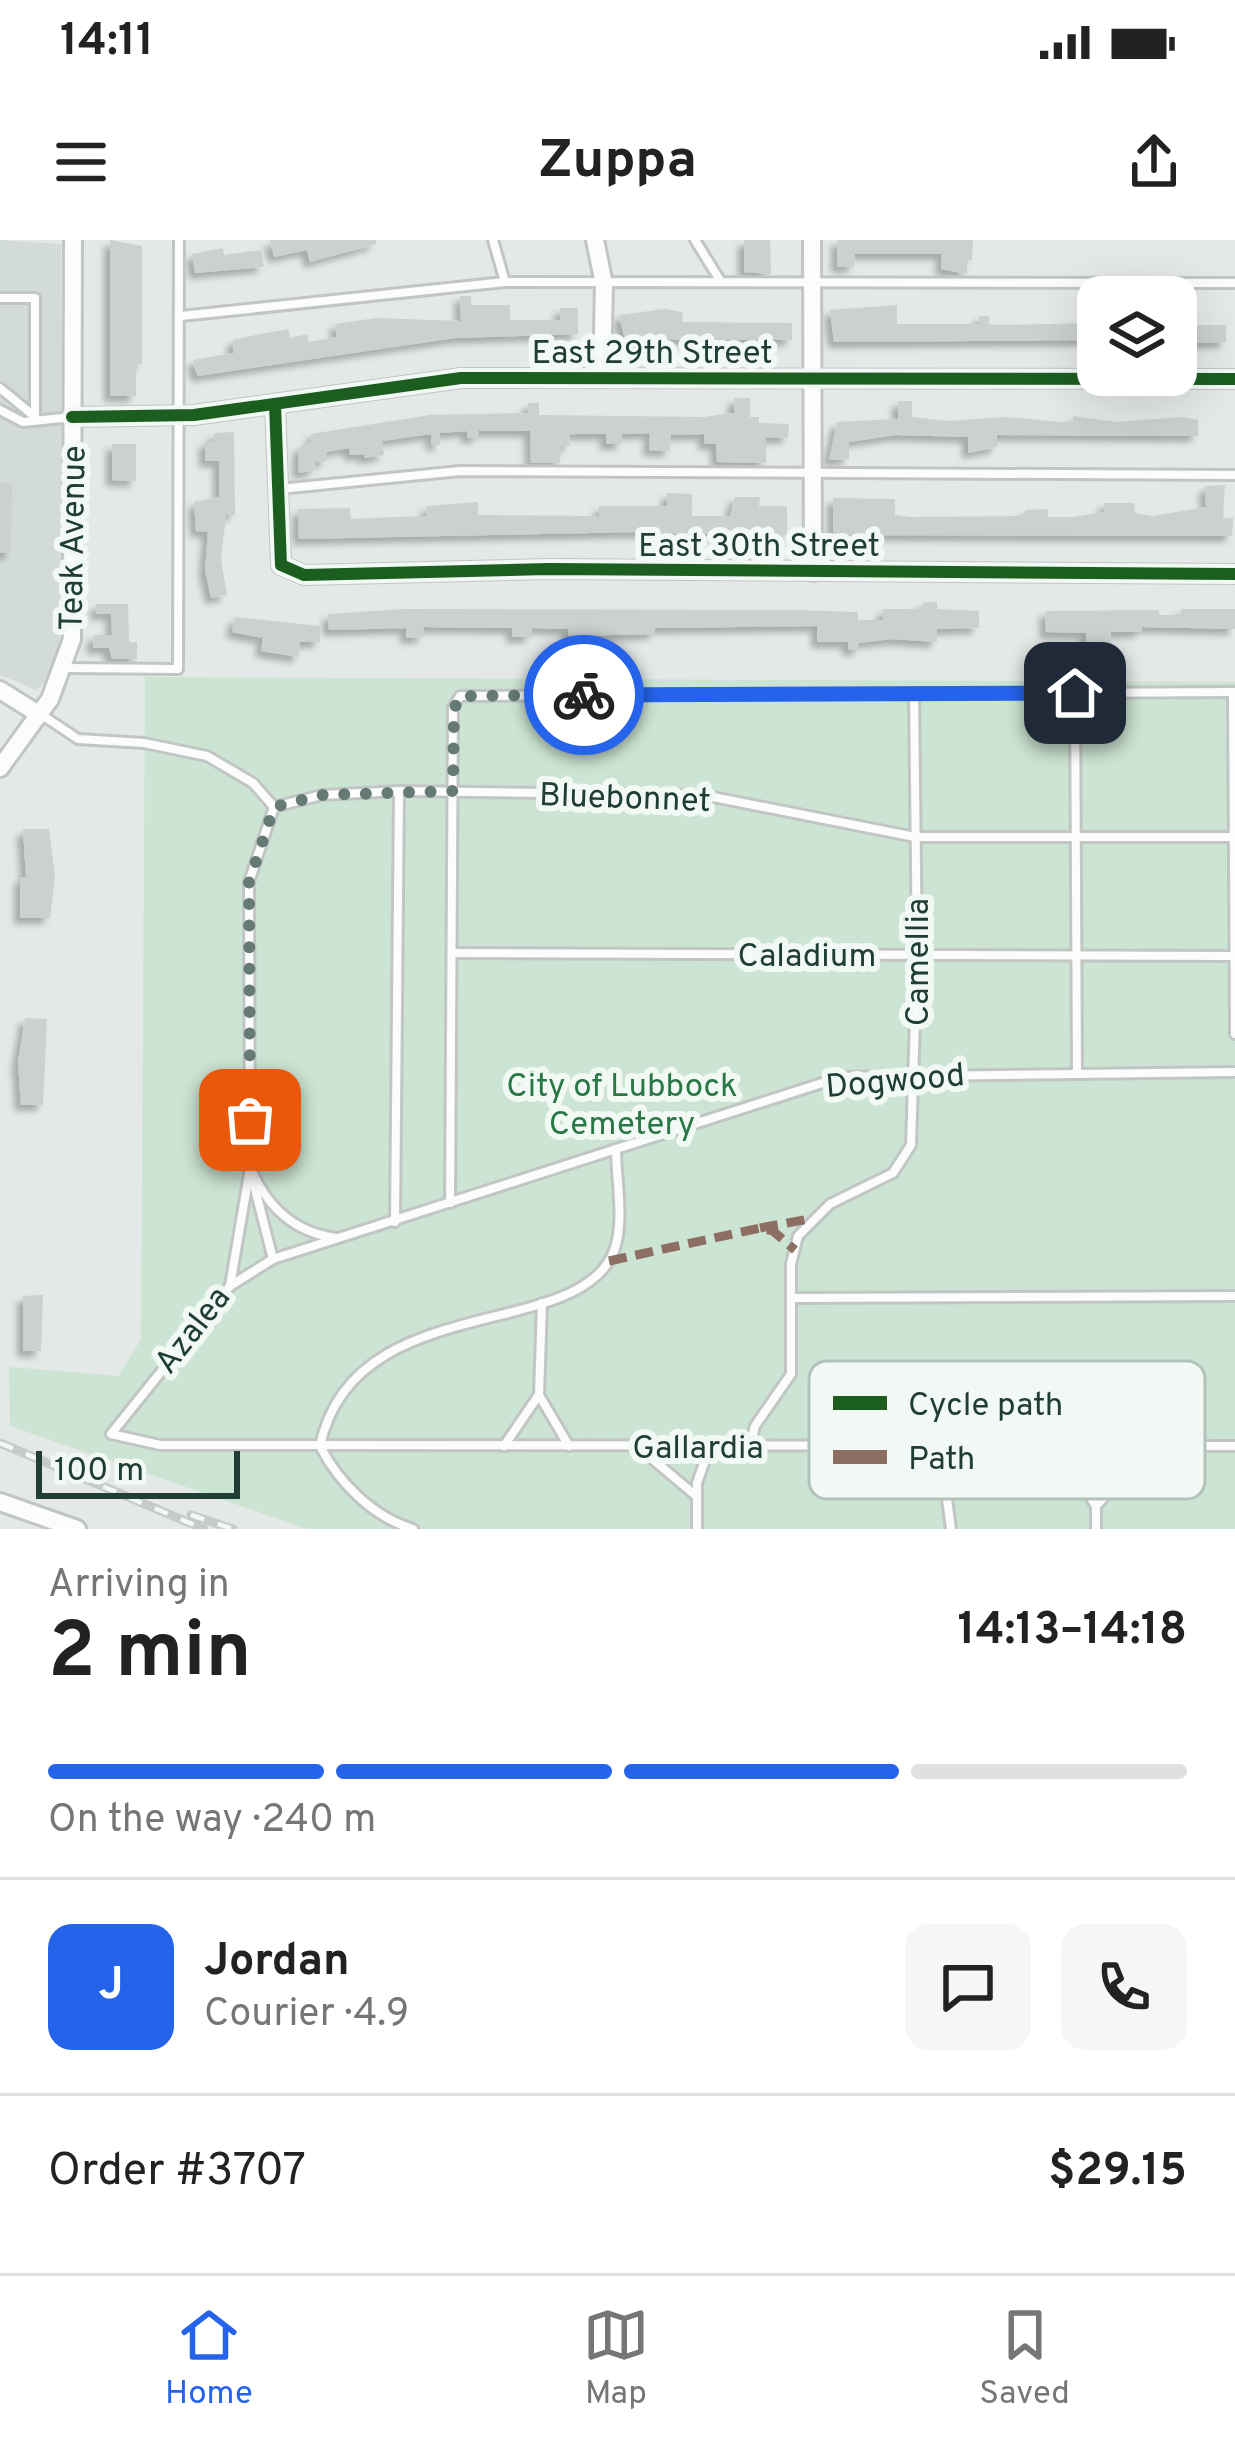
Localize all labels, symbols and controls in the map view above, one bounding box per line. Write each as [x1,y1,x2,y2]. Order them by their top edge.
text: 14:11 [60,14,154,71]
text: Zuppa [538,128,697,197]
icon: menu [48,129,114,195]
icon: share [1121,129,1187,195]
map controls [1077,276,1197,396]
button: layers [1077,276,1197,396]
street label: East 29th Street [531,334,773,376]
street label: Teak Avenue [52,445,98,631]
street label: East 30th Street [638,527,880,569]
courier [524,635,644,755]
pin [1024,642,1126,744]
icon: home [1042,660,1108,726]
icon: bike [551,662,617,728]
street label: Bluebonnet [538,776,711,824]
street label: Camellia [899,898,941,1026]
street label: Caladium [738,937,876,979]
street label: Dogwood [824,1056,967,1110]
park label: City of Lubbock Cemetery [506,1067,738,1147]
pin [199,1069,301,1171]
icon: bag [217,1087,283,1153]
street label: Azalea [147,1279,241,1384]
legend [809,1361,1205,1499]
text: Cycle path [908,1386,1063,1428]
street label: Gallardia [632,1429,764,1471]
text: Path [908,1440,975,1482]
scale bar [36,1445,240,1498]
text: 100 m [54,1451,144,1493]
text: Arriving in [48,1562,230,1611]
text: 14:13–14:18 [958,1603,1187,1660]
text: 2 min [48,1606,252,1705]
text: On the way · 240 m [48,1797,376,1846]
button: chat [905,1924,1031,2050]
button: phone [1061,1924,1187,2050]
text: Jordan [204,1934,350,1991]
text: J [98,1958,124,2015]
text: Courier · 4.9 [204,1991,409,2040]
text: Order #3707 [48,2144,306,2201]
text: $29.15 [1048,2144,1187,2201]
tab: Home [165,2302,253,2416]
tab: Map [583,2302,649,2416]
tab: Saved [979,2302,1070,2416]

